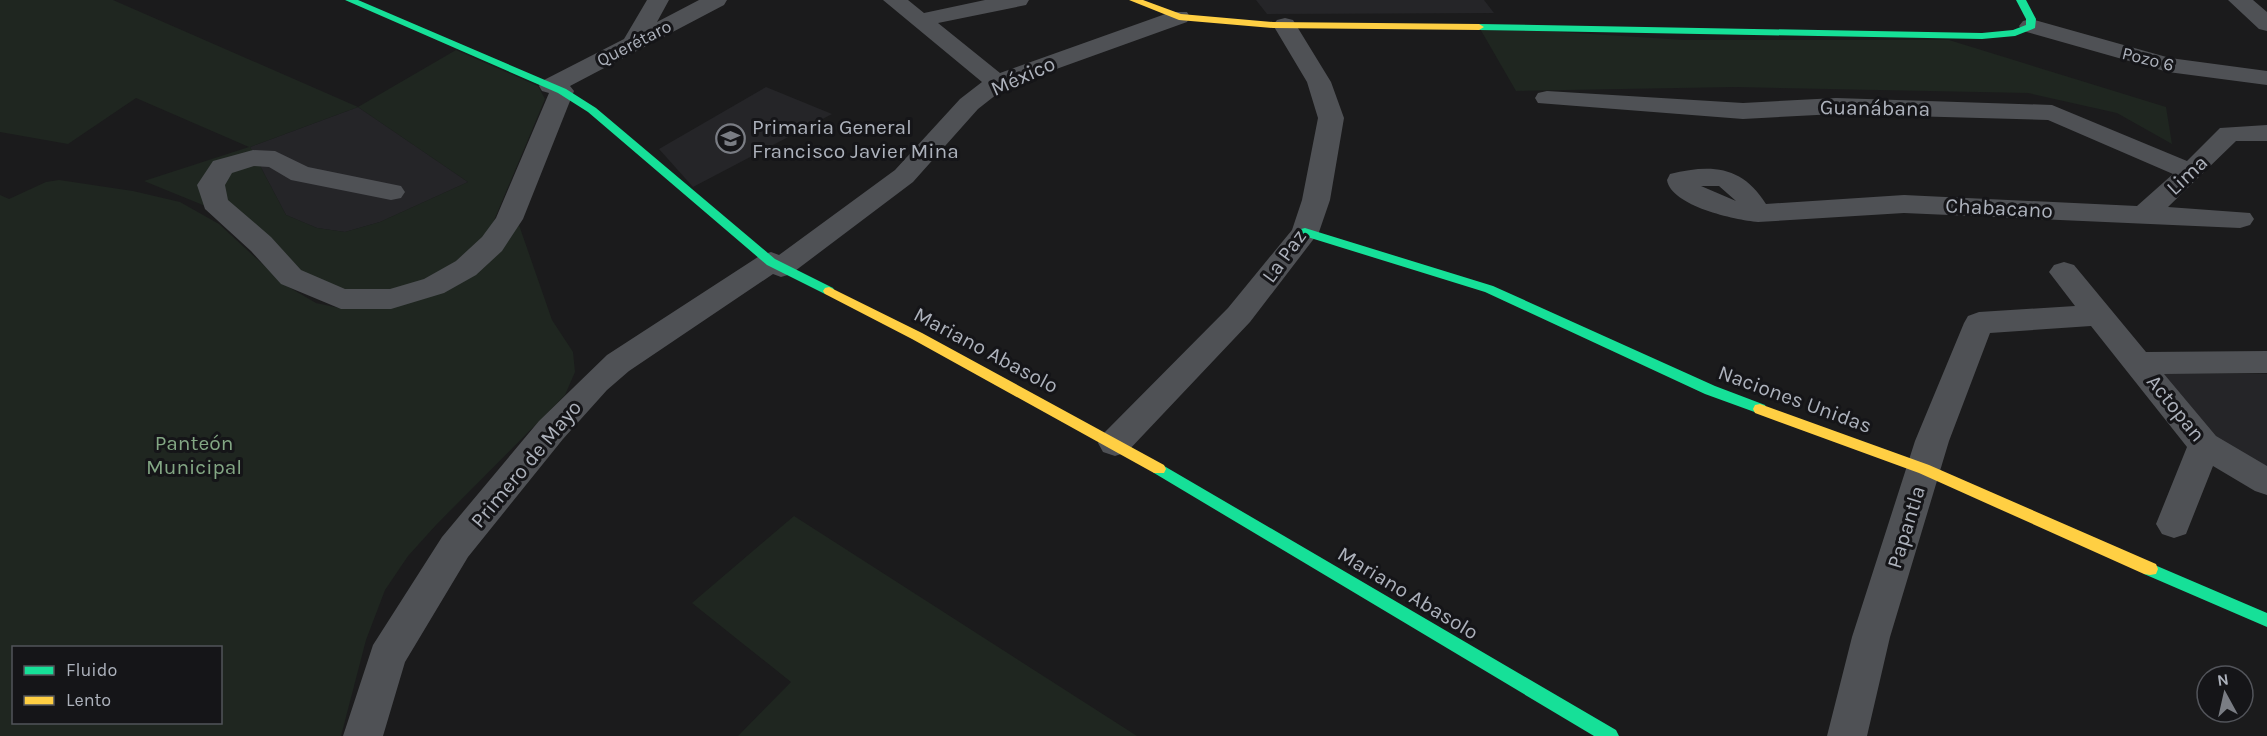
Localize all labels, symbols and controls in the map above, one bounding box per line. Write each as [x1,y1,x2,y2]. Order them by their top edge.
street label: Querétaro [593,15,675,71]
street label: Pozo 6 [2120,42,2176,76]
street label: México [987,51,1059,101]
street label: Guanábana [1820,95,1930,121]
place label: Primaria General Francisco Javier Mina [752,115,959,163]
school or university icon: Primaria General Francisco Javier Mina [715,123,747,155]
street label: Lima [2162,150,2212,200]
street label: Chabacano [1945,193,2053,223]
street label: La Paz [1257,225,1311,287]
street label: Mariano Abasolo [910,302,1062,398]
street label: Naciones Unidas [1715,360,1875,438]
street label: Actopan [2142,370,2210,446]
street label: Primero de Mayo [466,395,586,533]
park label: Panteón Municipal [146,431,242,479]
street label: Papantla [1882,483,1930,571]
street label: Mariano Abasolo [1333,542,1483,644]
legend [12,646,222,724]
text: Fluido [66,659,117,681]
north arrow [2195,664,2255,724]
text: N [2216,669,2230,690]
text: Lento [66,689,111,711]

